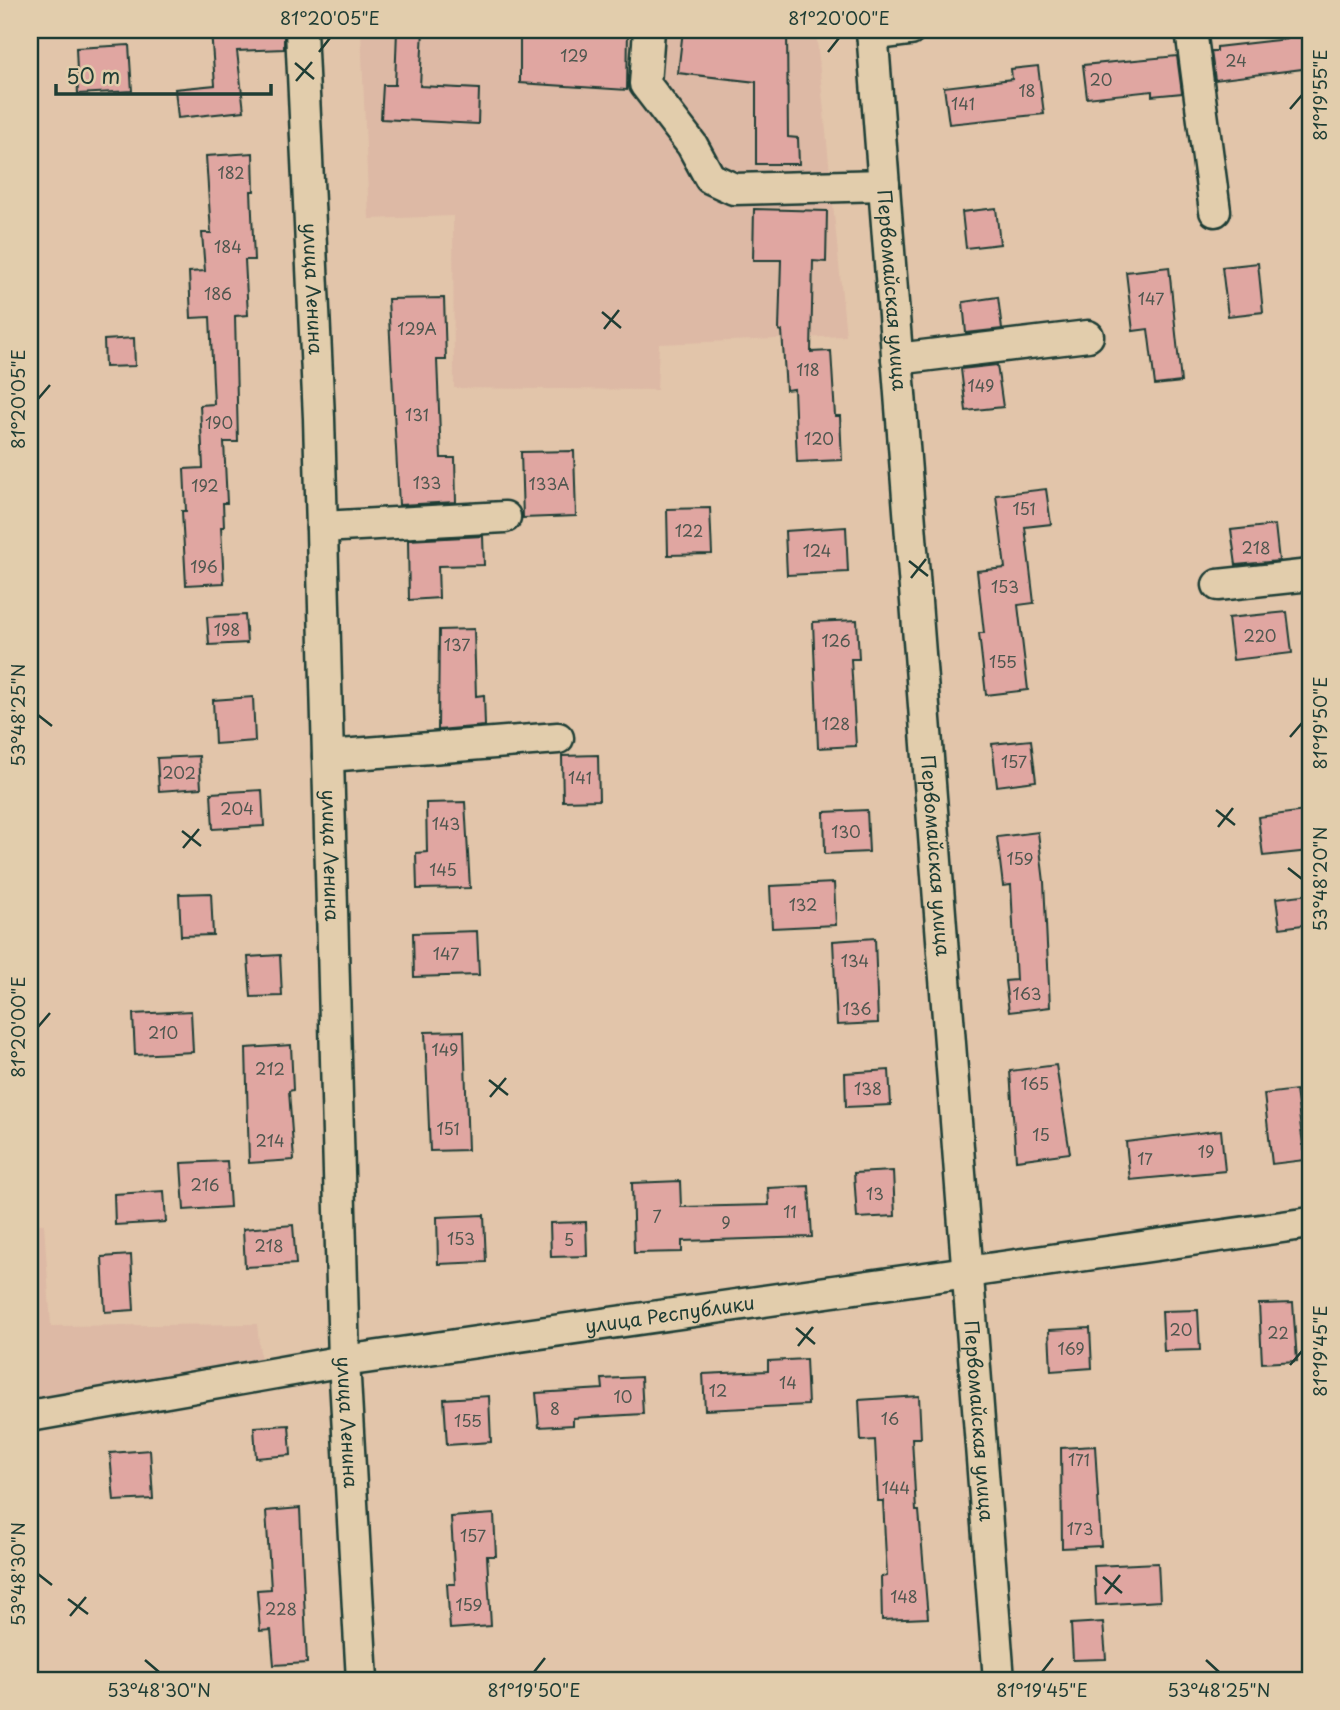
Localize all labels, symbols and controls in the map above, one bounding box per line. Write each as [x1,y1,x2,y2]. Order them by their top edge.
text: 81°20'05"E [280,4,380,31]
text: 81°20'00"E [788,4,890,31]
house number: 129 [560,43,588,67]
house number: 24 [1225,48,1247,72]
text: 81°19'55"E [1306,49,1333,141]
scale bar [56,52,271,96]
text: 50 m [66,59,120,91]
house number: 20 [1090,67,1112,91]
house number: 18 [1018,78,1036,102]
house number: 141 [951,91,975,115]
house number: 182 [217,160,245,184]
street label: Первомайская улица [871,189,915,392]
street label: улица Ленина [297,222,331,355]
house number: 184 [214,234,242,258]
house number: 186 [204,281,232,305]
house number: 147 [1138,286,1164,310]
house number: 129А [397,316,437,340]
text: 81°20'05"E [4,349,31,449]
house number: 118 [796,357,820,381]
house number: 149 [968,373,994,397]
house number: 131 [405,402,429,426]
house number: 190 [205,410,233,434]
house number: 120 [804,426,834,450]
house number: 133 [413,470,441,494]
house number: 133А [529,471,569,495]
house number: 192 [191,473,219,497]
house number: 151 [1012,496,1036,520]
house number: 122 [675,518,703,542]
house number: 218 [1241,535,1271,559]
house number: 124 [803,538,831,562]
house number: 196 [190,554,218,578]
house number: 153 [991,574,1019,598]
house number: 198 [214,617,240,641]
house number: 220 [1243,623,1277,647]
house number: 126 [821,628,851,652]
house number: 137 [444,632,470,656]
house number: 155 [989,649,1017,673]
text: 53°48'25"N [4,663,31,767]
text: 81°19'50"E [1306,676,1333,770]
house number: 128 [822,711,850,735]
house number: 157 [1001,749,1027,773]
street label: Первомайская улица [915,754,958,957]
house number: 202 [162,760,196,784]
house number: 141 [568,765,592,789]
street label: улица Ленина [316,789,347,922]
house number: 204 [220,796,254,820]
house number: 143 [432,811,460,835]
house number: 130 [831,819,861,843]
text: 53°48'20"N [1306,827,1333,931]
house number: 159 [1006,846,1034,870]
house number: 145 [429,857,457,881]
house number: 132 [789,892,817,916]
house number: 147 [433,941,459,965]
house number: 134 [841,948,869,972]
text: 81°20'00"E [4,976,31,1078]
house number: 163 [1012,981,1042,1005]
house number: 136 [842,996,872,1020]
house number: 210 [148,1020,178,1044]
house number: 149 [432,1037,458,1061]
house number: 212 [255,1056,285,1080]
house number: 165 [1021,1071,1049,1095]
house number: 138 [854,1076,882,1100]
house number: 151 [436,1116,460,1140]
house number: 15 [1032,1122,1050,1146]
house number: 214 [255,1128,285,1152]
house number: 19 [1198,1139,1214,1163]
house number: 17 [1137,1146,1153,1170]
house number: 216 [191,1172,220,1196]
house number: 13 [866,1181,884,1205]
house number: 11 [783,1199,797,1223]
house number: 7 [652,1204,662,1228]
house number: 9 [721,1210,731,1234]
house number: 153 [447,1226,475,1250]
house number: 5 [564,1227,574,1251]
house number: 218 [254,1233,284,1257]
street label: улица Республики [583,1287,756,1339]
text: 81°19'45"E [1306,1305,1333,1397]
house number: 20 [1170,1317,1192,1341]
street label: Первомайская улица [958,1319,1002,1522]
house number: 22 [1267,1320,1289,1344]
house number: 169 [1057,1336,1085,1360]
street label: улица Ленина [331,1355,366,1489]
house number: 14 [779,1370,797,1394]
house number: 12 [709,1378,727,1402]
house number: 10 [614,1384,632,1408]
house number: 8 [550,1396,560,1420]
house number: 16 [881,1406,899,1430]
house number: 155 [454,1408,482,1432]
house number: 171 [1068,1447,1090,1471]
house number: 144 [882,1475,910,1499]
house number: 173 [1067,1516,1093,1540]
text: 53°48'30"N [4,1522,31,1626]
house number: 157 [460,1523,486,1547]
house number: 148 [890,1584,918,1608]
house number: 159 [455,1592,483,1616]
house number: 228 [265,1596,297,1620]
text: 53°48'30"N [107,1676,211,1703]
text: 81°19'50"E [487,1676,581,1703]
text: 81°19'45"E [996,1676,1088,1703]
text: 53°48'25"N [1167,1676,1271,1703]

